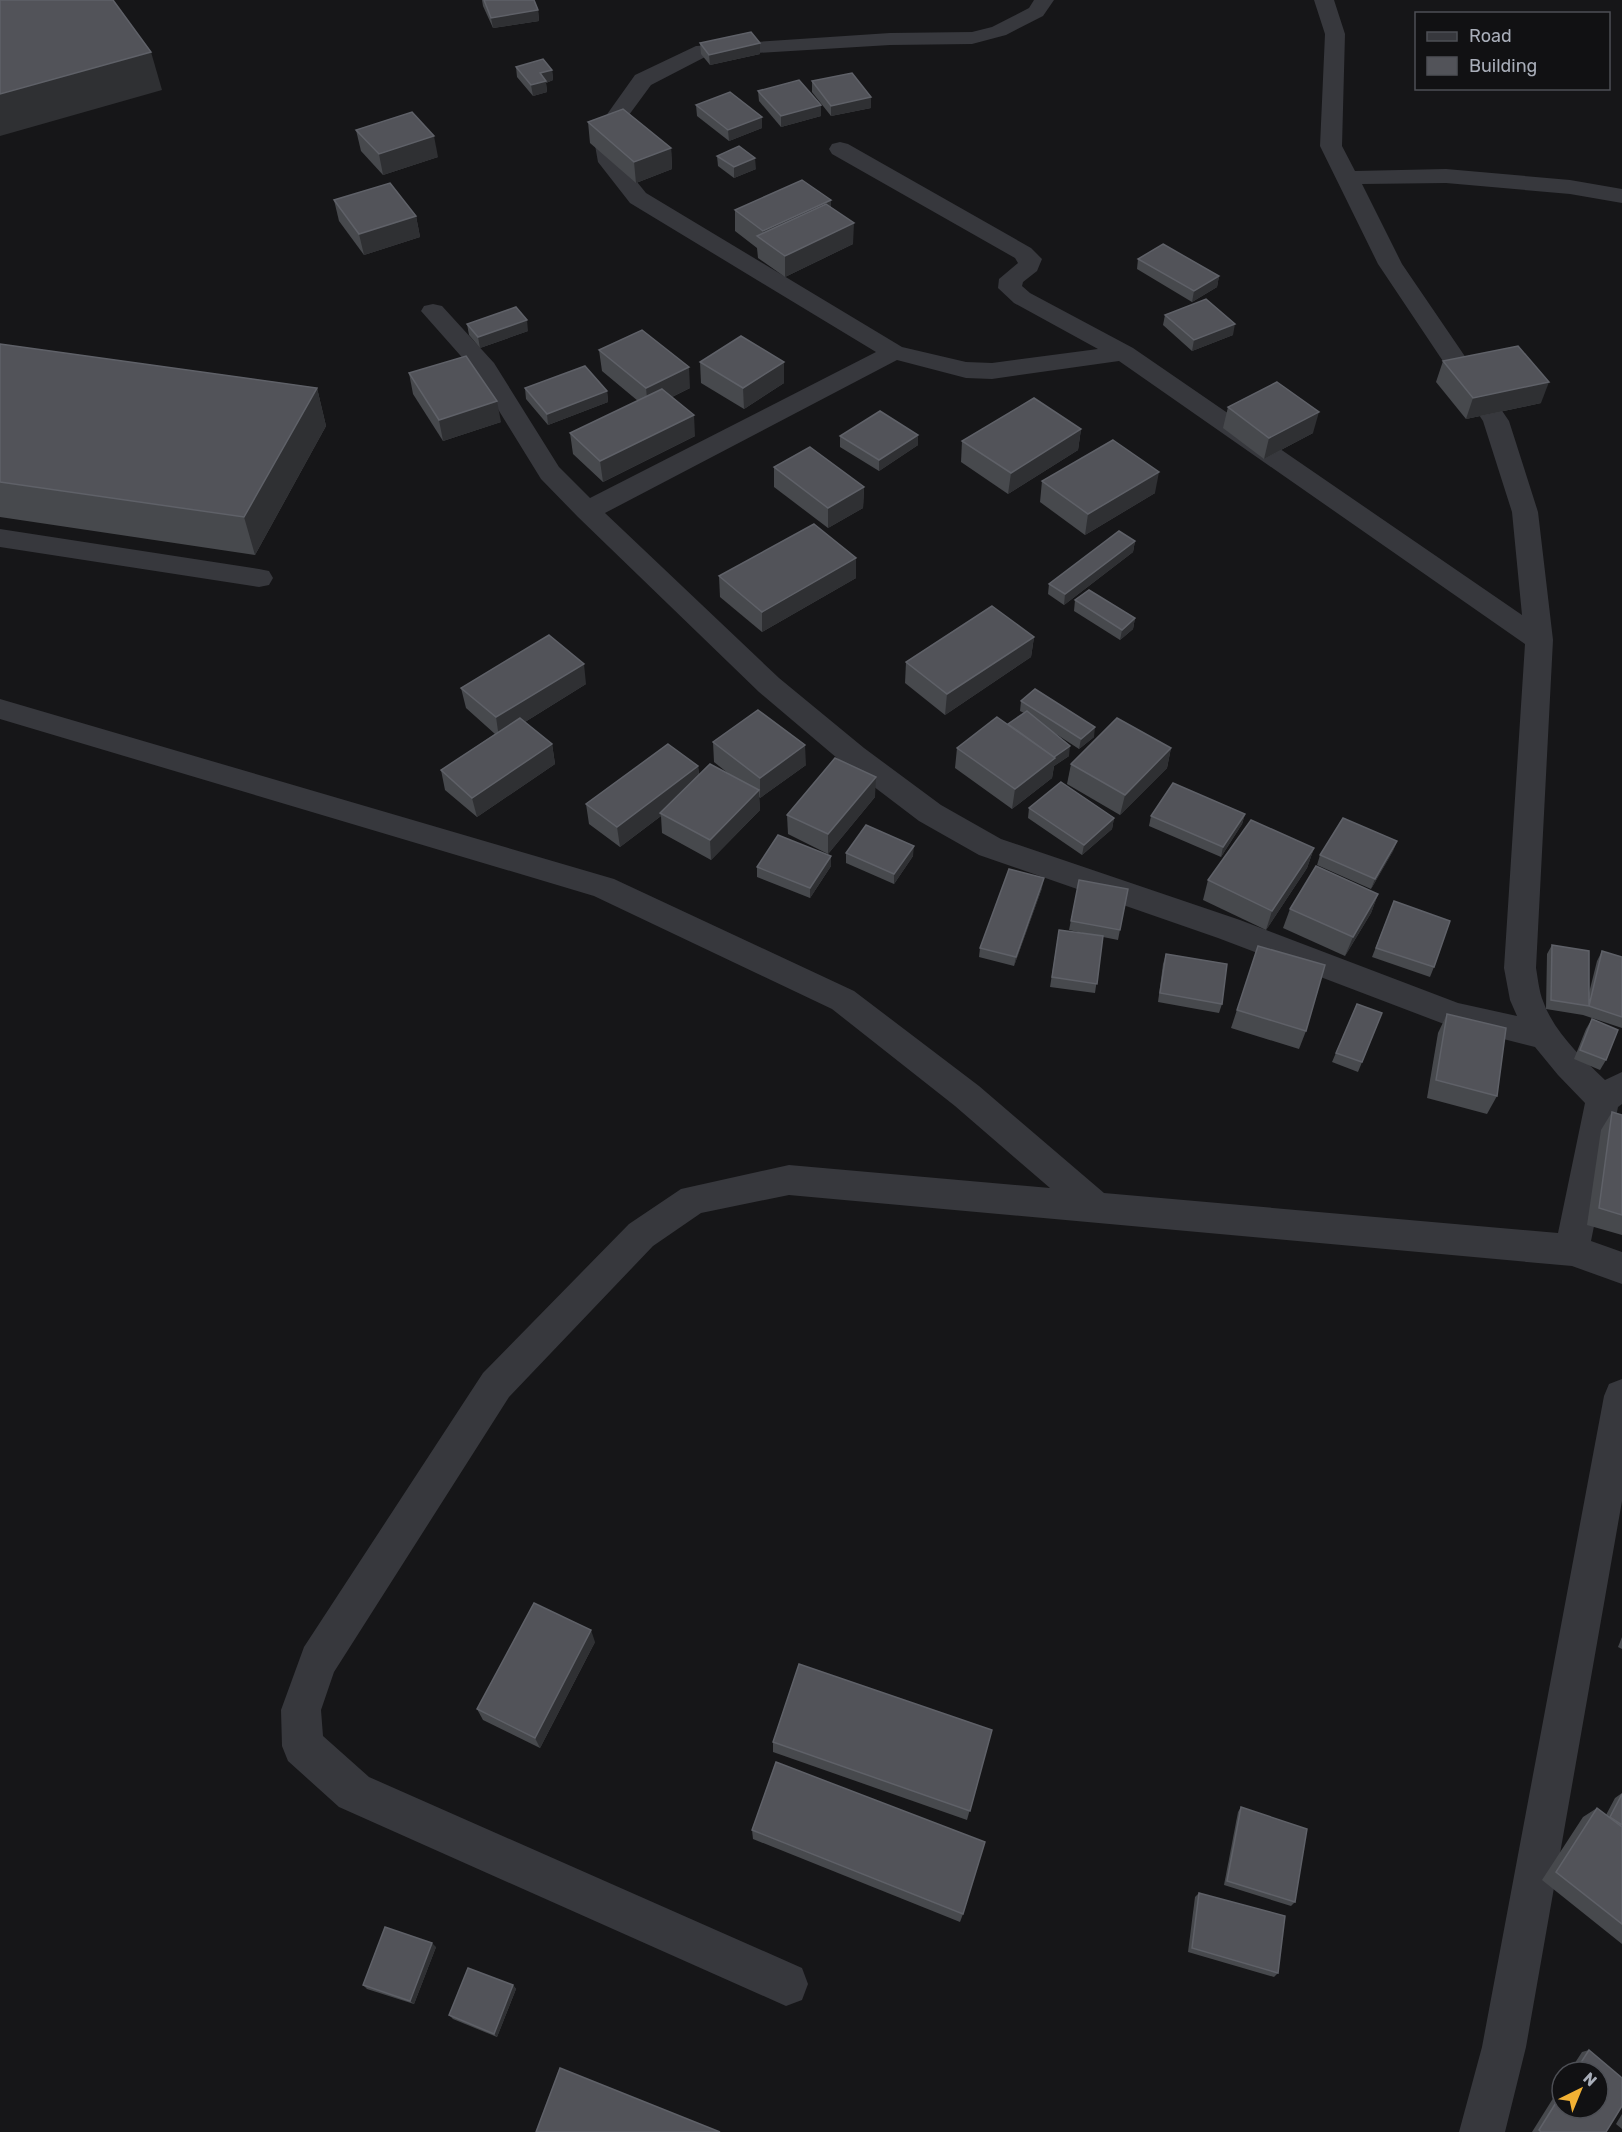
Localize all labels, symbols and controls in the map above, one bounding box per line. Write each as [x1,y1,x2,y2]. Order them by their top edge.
legend [1415,12,1610,90]
text: Road [1469,25,1512,47]
text: Building [1469,55,1537,77]
north arrow [1550,2060,1610,2120]
text: N [1579,2069,1601,2090]

